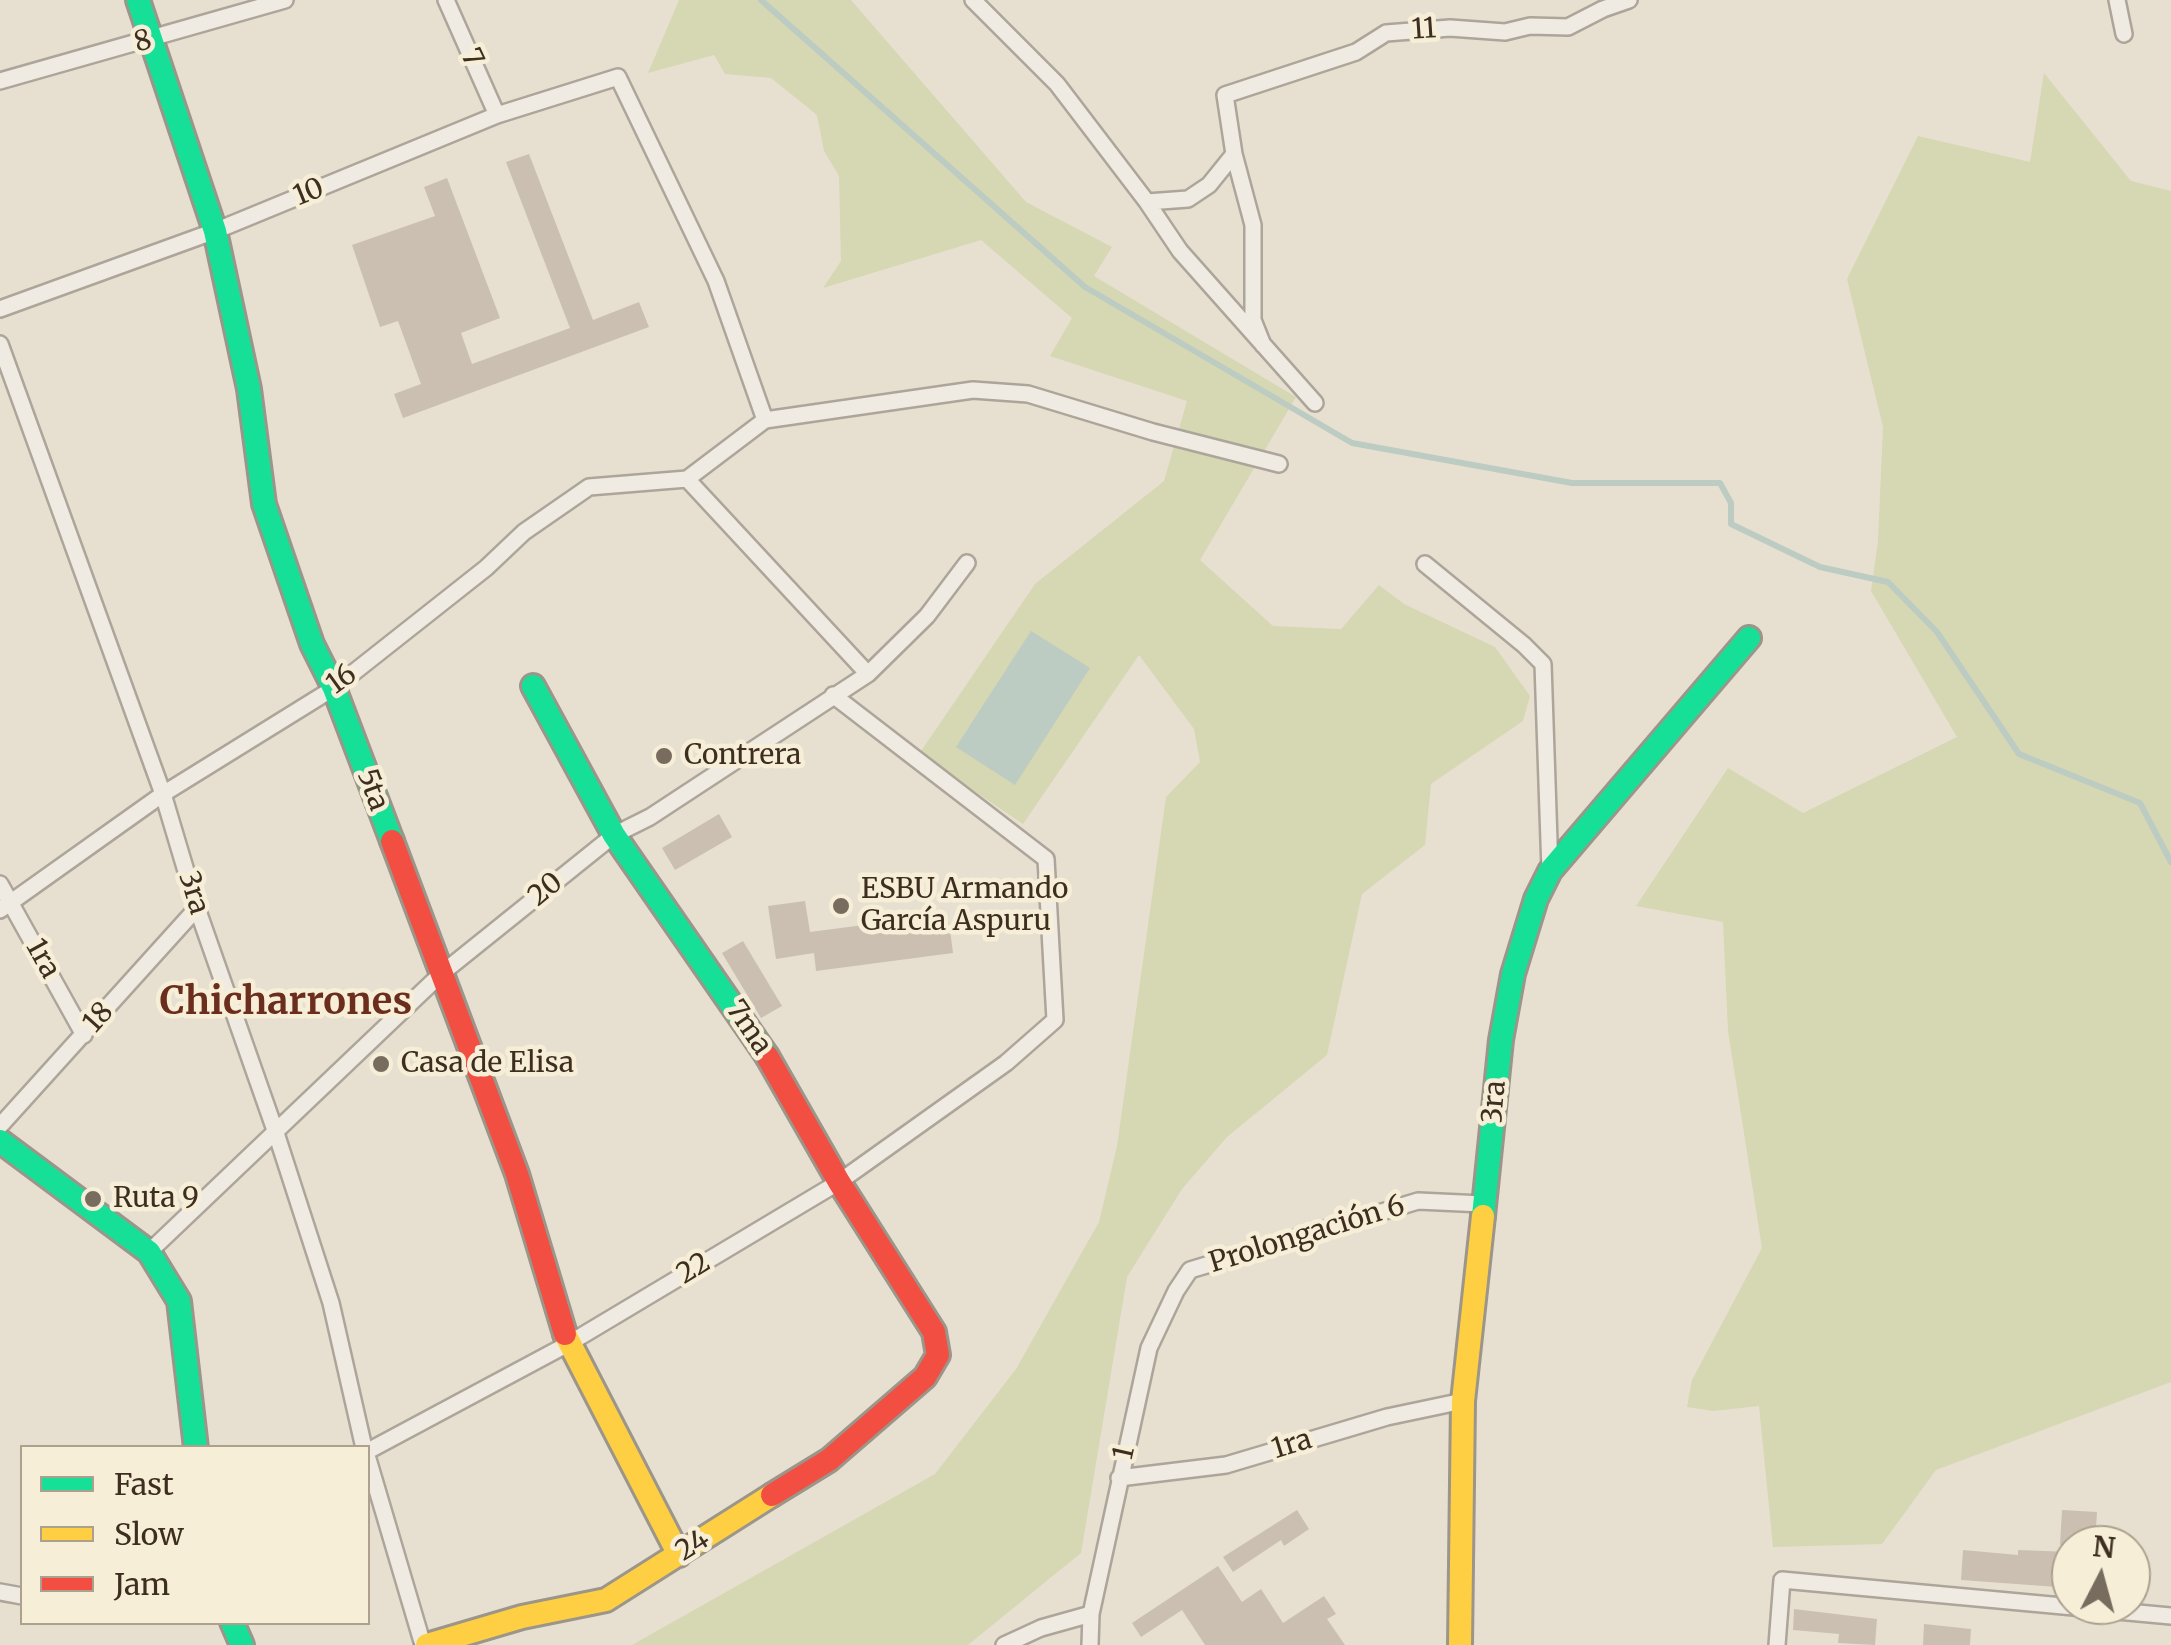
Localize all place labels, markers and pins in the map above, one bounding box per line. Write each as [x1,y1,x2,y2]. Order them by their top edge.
place label: Contrera [684,739,801,773]
marker: Contrera [653,745,675,767]
place label: ESBU Armando García Aspuru [861,873,1068,939]
marker: ESBU Armando García Aspuru [830,895,852,917]
place label: Casa de Elisa [401,1047,574,1081]
marker: Casa de Elisa [370,1053,392,1075]
place label: Ruta 9 [113,1182,199,1216]
marker: Ruta 9 [82,1188,104,1210]

